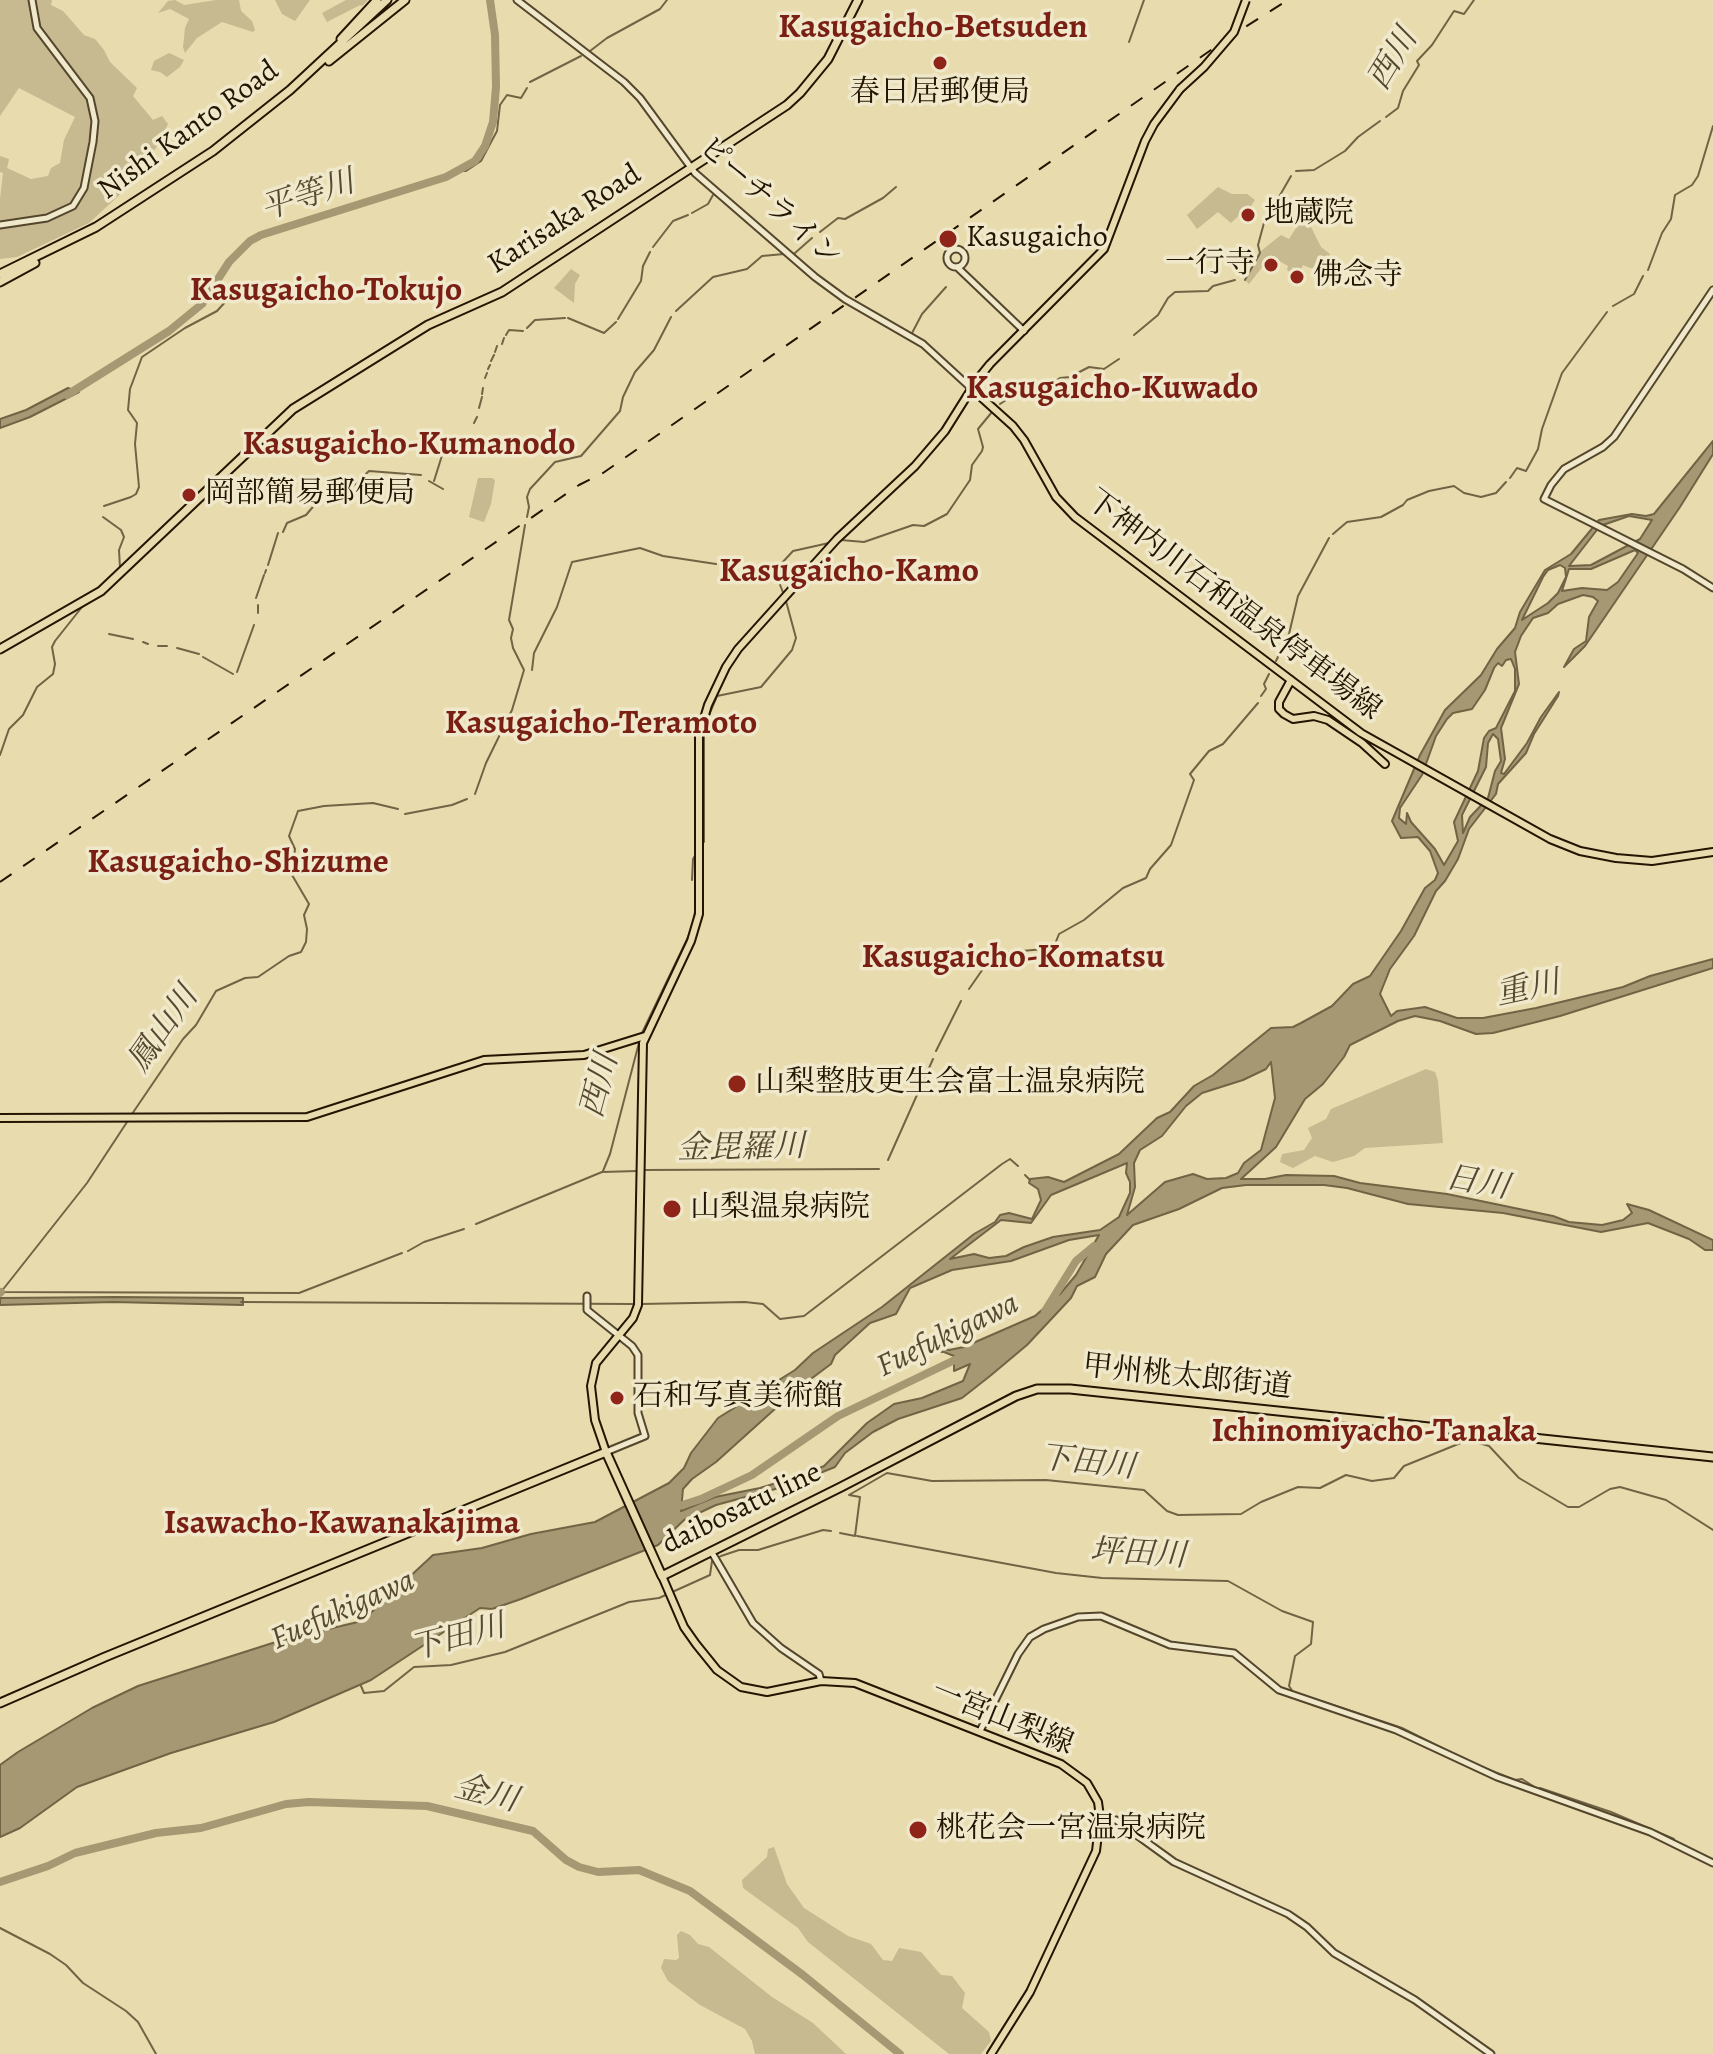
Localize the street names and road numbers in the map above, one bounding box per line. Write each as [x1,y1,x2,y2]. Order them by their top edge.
street label: Nishi Kanto Road [92,53,286,209]
street label: ピーチライン [691,130,847,276]
street label: Karisaka Road [482,157,648,283]
street label: 下神内川石和温泉停車場線 [1078,483,1388,729]
street label: 甲州桃太郎街道 [1081,1349,1293,1407]
street label: daibosatu line [657,1455,827,1563]
street label: 一宮山梨線 [926,1674,1078,1764]

